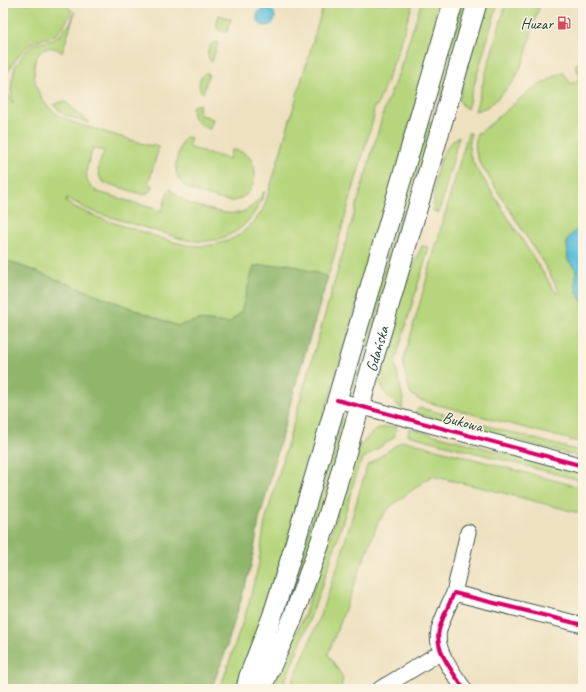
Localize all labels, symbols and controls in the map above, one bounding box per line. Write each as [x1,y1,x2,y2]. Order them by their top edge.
place label: Huzar [520,14,554,34]
fuel station icon: Huzar [556,15,572,31]
street label: Gdańska [361,323,394,374]
street label: Bukowa [440,407,486,437]

